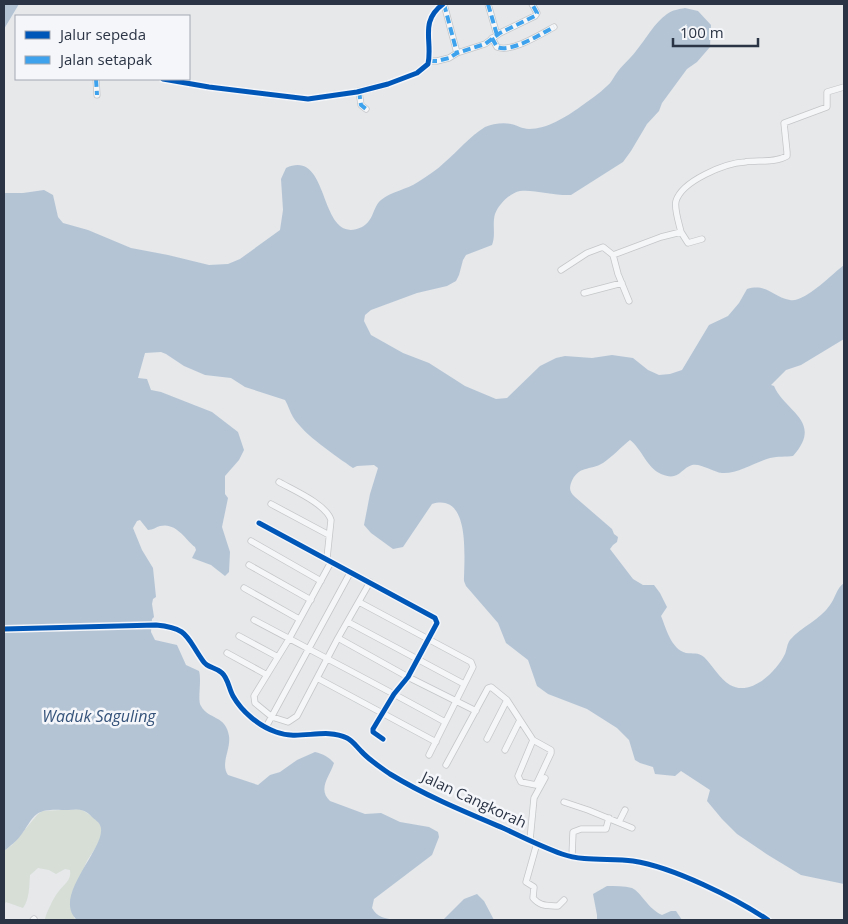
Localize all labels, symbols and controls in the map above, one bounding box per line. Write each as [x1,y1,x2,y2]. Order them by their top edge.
legend [15,15,190,80]
scale bar [673,15,758,47]
text: 100 m [680,22,724,42]
text: Jalur sepeda [58,24,146,44]
text: Jalan setapak [58,49,152,69]
water label: Waduk Saguling [42,705,156,727]
street label: Jalan Cangkorah [417,765,530,832]

